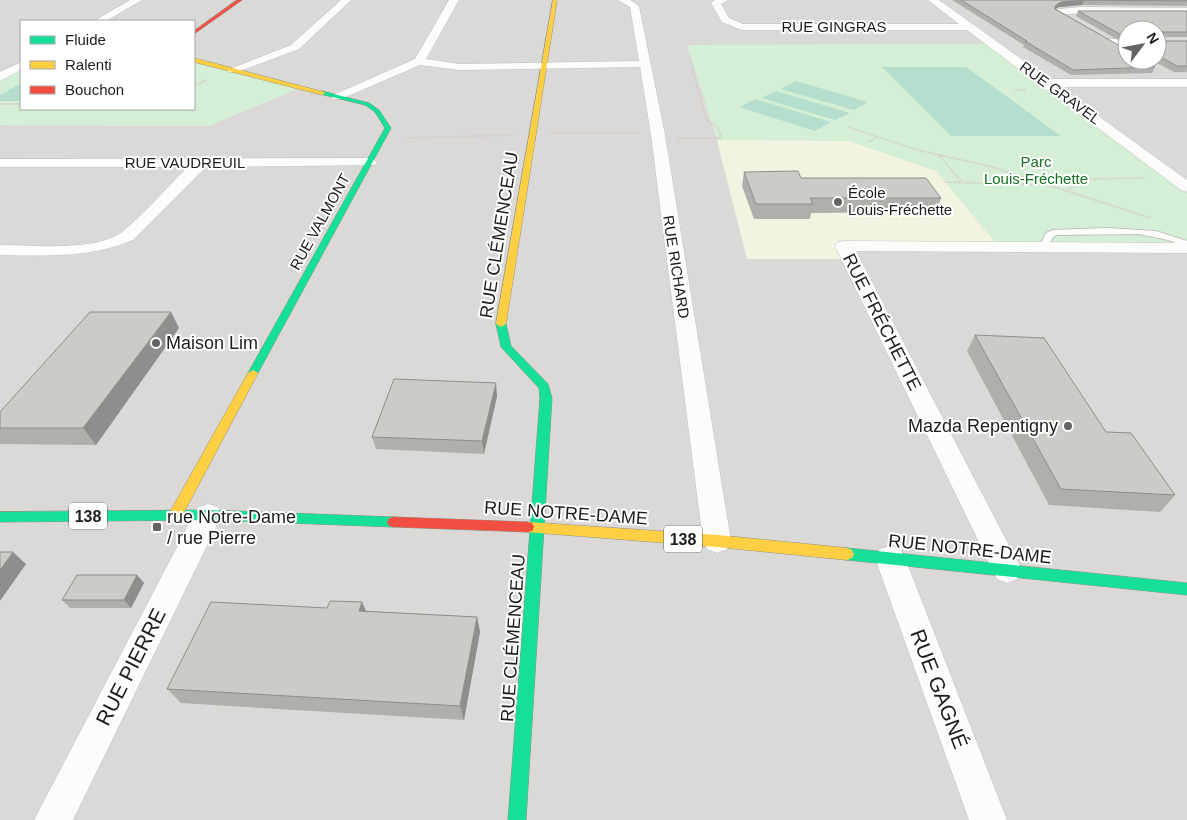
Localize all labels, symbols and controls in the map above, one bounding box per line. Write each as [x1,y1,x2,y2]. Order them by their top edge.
street label: RUE GINGRAS [781,18,887,35]
legend [20,20,195,110]
north arrow [1117,20,1167,70]
text: N [1144,30,1162,47]
text: Fluide [65,31,106,48]
text: Ralenti [65,56,112,73]
street label: RUE GRAVEL [1017,58,1104,128]
text: Bouchon [65,81,124,98]
street label: RUE CLÉMENCEAU [476,150,522,320]
park label: Parc Louis-Fréchette [984,153,1088,187]
street label: RUE VAUDREUIL [125,154,245,171]
street label: RUE VALMONT [286,171,353,273]
place label: École Louis-Fréchette [848,184,952,218]
marker: École Louis-Fréchette [832,196,844,208]
street label: RUE RICHARD [660,214,693,320]
street label: RUE FRÉCHETTE [839,250,925,394]
place label: Maison Lim [166,333,258,353]
marker: Maison Lim [150,337,162,349]
place label: Mazda Repentigny [908,416,1058,436]
marker: Mazda Repentigny [1062,420,1074,432]
street label: RUE NOTRE-DAME [483,497,649,529]
road number: 138 [69,502,107,530]
place label: rue Notre-Dame / rue Pierre [167,507,296,548]
marker: rue Notre-Dame / rue Pierre [151,521,163,533]
road number: 138 [664,526,702,552]
street label: RUE NOTRE-DAME [887,530,1053,568]
street label: RUE CLÉMENCEAU [497,553,529,723]
street label: RUE PIERRE [91,604,170,729]
street label: RUE GAGNÉ [906,626,973,752]

